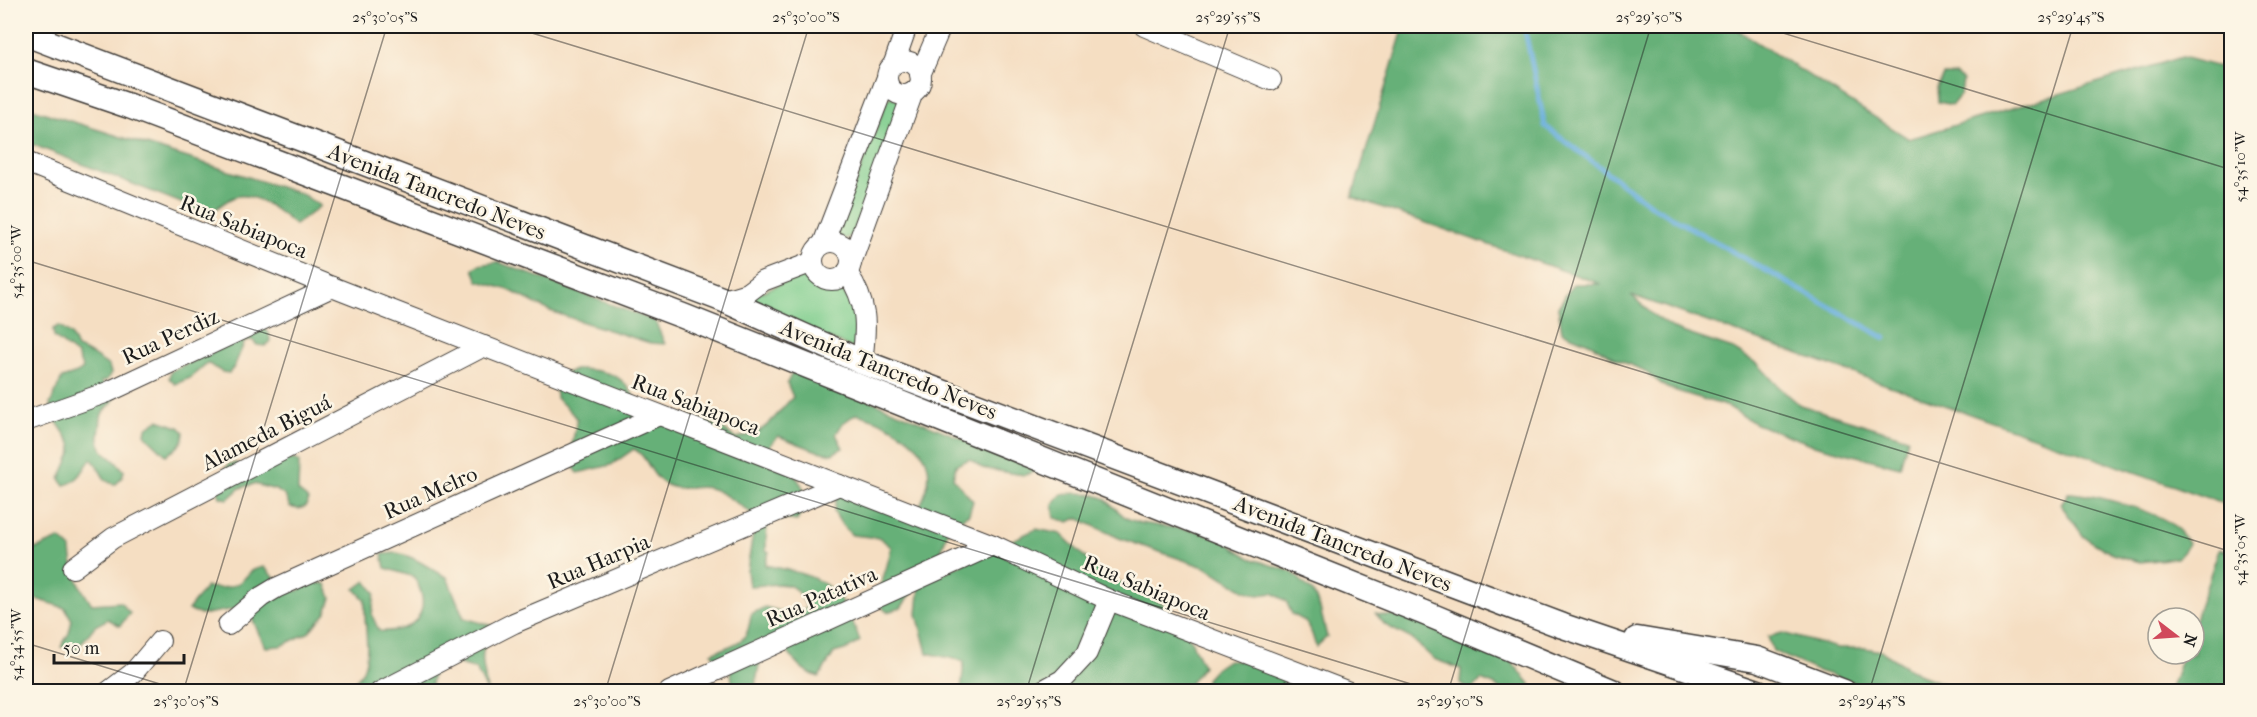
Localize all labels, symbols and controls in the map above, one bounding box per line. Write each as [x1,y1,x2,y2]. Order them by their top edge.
text: 25°30'05"S [352,8,418,26]
text: 25°30'00"S [772,8,840,26]
text: 25°29'55"S [1196,8,1261,26]
text: 25°29'50"S [1616,8,1683,26]
text: 25°29'45"S [2038,8,2105,26]
text: 54°35'10"W [2231,130,2249,202]
street label: Avenida Tancredo Neves [323,138,549,246]
street label: Rua Sabiapoca [176,189,312,265]
text: 54°35'00"W [7,224,25,299]
street label: Rua Perdiz [118,303,223,371]
street label: Avenida Tancredo Neves [776,314,1001,425]
street label: Rua Sabiapoca [628,369,764,442]
street label: Alameda Biguá [196,389,336,477]
street label: Rua Melro [379,461,481,525]
street label: Avenida Tancredo Neves [1229,490,1455,598]
text: 54°35'05"W [2231,513,2249,586]
street label: Rua Harpia [543,528,654,595]
street label: Rua Sabiapoca [1079,549,1215,627]
street label: Rua Patativa [762,560,882,633]
north arrow [2146,606,2206,666]
text: 54°34'55"W [7,607,25,681]
scale bar [54,627,184,665]
text: N [2179,632,2201,650]
text: 50 m [63,638,100,659]
text: 25°30'05"S [153,692,219,710]
text: 25°30'00"S [573,692,641,710]
text: 25°29'55"S [997,692,1062,710]
text: 25°29'50"S [1417,692,1484,710]
text: 25°29'45"S [1839,692,1906,710]

